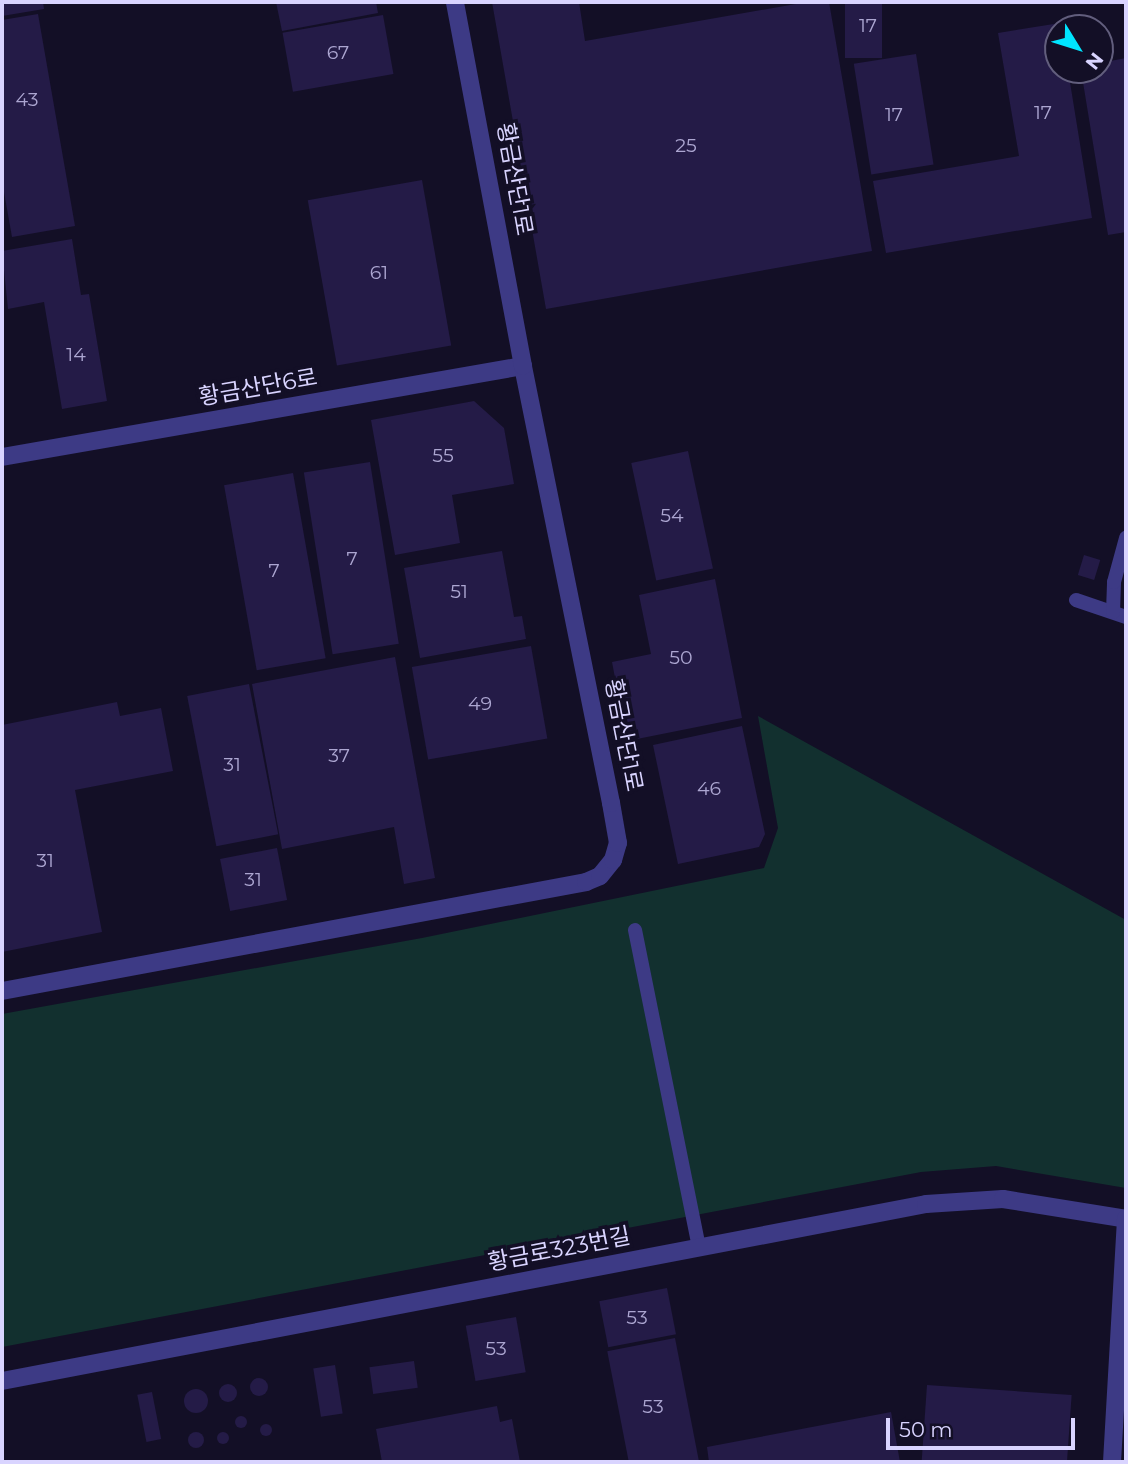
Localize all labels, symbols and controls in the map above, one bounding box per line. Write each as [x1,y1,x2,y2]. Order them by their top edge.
north arrow [1044,14,1114,84]
house number: 17 [859,15,877,37]
house number: 67 [327,42,349,64]
text: N [1081,48,1108,74]
house number: 43 [16,89,38,111]
house number: 17 [1034,102,1052,124]
house number: 17 [885,104,903,126]
street label: 황금산단1로 [492,120,538,238]
house number: 25 [675,135,697,157]
house number: 61 [370,262,388,284]
house number: 14 [66,344,86,366]
street label: 황금산단6로 [197,363,319,411]
house number: 55 [432,445,454,467]
house number: 54 [660,505,684,527]
house number: 7 [346,548,358,570]
house number: 7 [268,560,280,582]
house number: 51 [450,581,468,603]
house number: 50 [669,647,693,669]
street label: 황금산단1로 [600,676,648,794]
house number: 49 [468,693,492,715]
house number: 37 [328,745,350,767]
house number: 31 [223,754,241,776]
house number: 46 [697,778,721,800]
house number: 31 [36,850,54,872]
house number: 31 [244,869,262,891]
street label: 황금로323번길 [485,1222,633,1276]
house number: 53 [626,1307,648,1329]
house number: 53 [485,1338,507,1360]
house number: 53 [642,1396,664,1418]
scale bar [890,1404,1079,1448]
text: 50 m [899,1417,953,1442]

